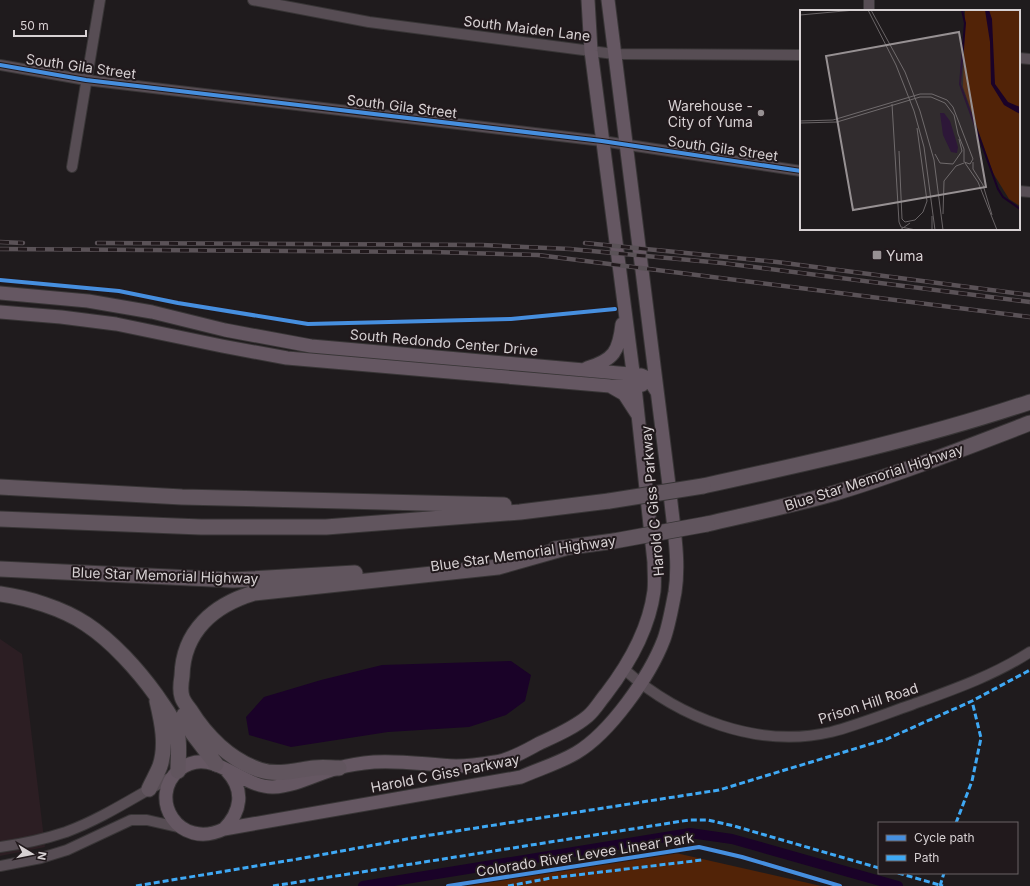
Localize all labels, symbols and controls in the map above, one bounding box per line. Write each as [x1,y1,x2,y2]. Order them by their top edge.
inset map [800,10,1020,230]
scale bar [14,12,86,38]
street label: South Maiden Lane [463,12,591,44]
text: 50 m [20,18,49,33]
street label: South Gila Street [25,50,138,82]
street label: South Gila Street [346,91,459,121]
place label: Warehouse - City of Yuma [668,97,753,130]
marker: Warehouse - City of Yuma [756,108,766,118]
street label: South Gila Street [667,132,780,164]
place label: Yuma [886,247,923,264]
marker: Yuma [871,249,883,261]
street label: South Redondo Center Drive [349,325,539,359]
street label: Harold C Giss Parkway [637,425,667,577]
street label: Blue Star Memorial Highway [783,440,966,514]
street label: Blue Star Memorial Highway [429,532,617,574]
street label: Blue Star Memorial Highway [71,563,259,587]
street label: Prison Hill Road [816,679,920,727]
street label: Harold C Giss Parkway [369,750,521,796]
legend [878,822,1018,874]
street label: Colorado River Levee Linear Park [475,828,695,880]
text: Cycle path [914,830,975,845]
north arrow [12,834,52,874]
text: N [34,850,49,861]
text: Path [914,850,939,865]

